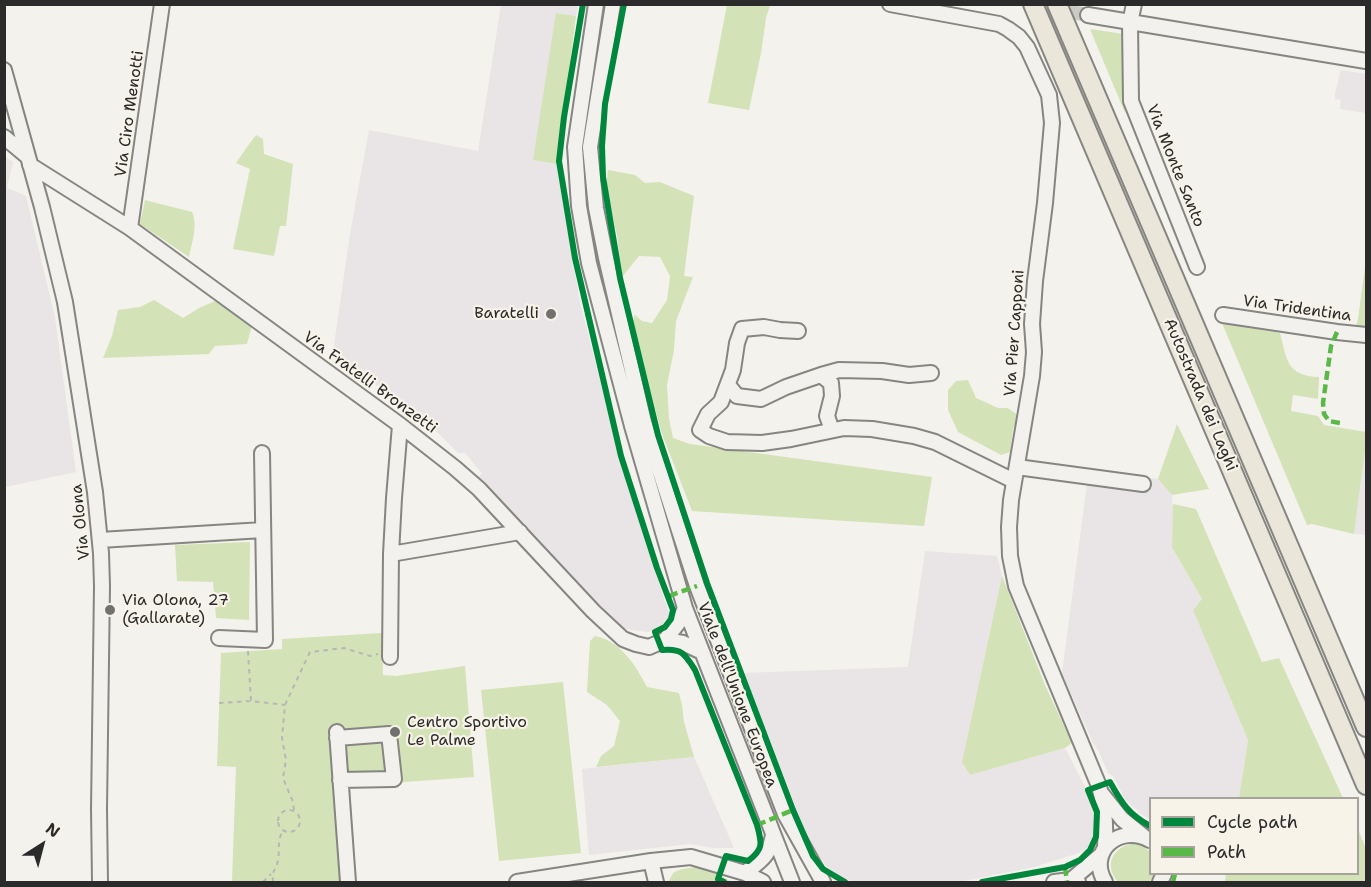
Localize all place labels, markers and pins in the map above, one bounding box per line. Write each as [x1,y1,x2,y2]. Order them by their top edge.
place label: Baratelli [474,304,539,324]
marker: Baratelli [544,307,558,321]
place label: Via Olona, 27 (Gallarate) [122,591,229,629]
marker: Via Olona, 27 (Gallarate) [103,603,117,617]
place label: Centro Sportivo Le Palme [407,713,527,751]
marker: Centro Sportivo Le Palme [388,725,402,739]

